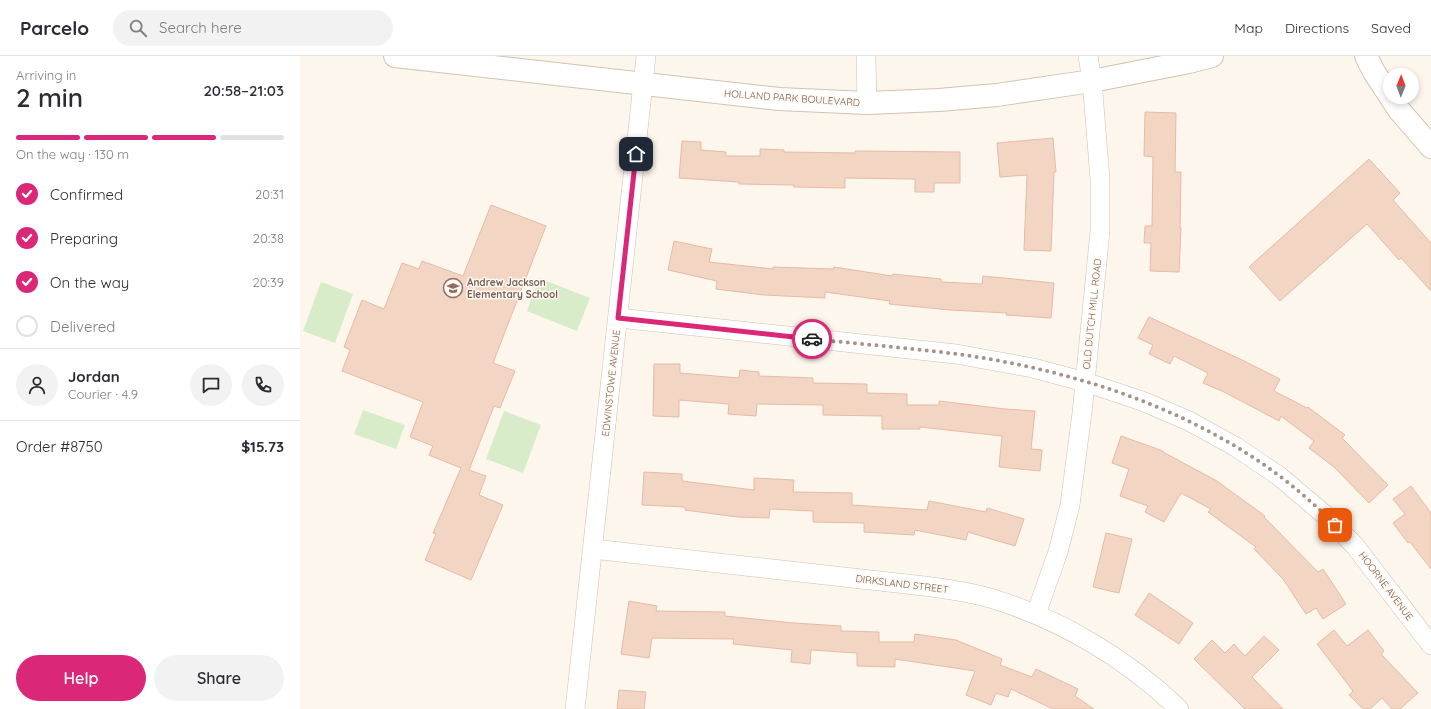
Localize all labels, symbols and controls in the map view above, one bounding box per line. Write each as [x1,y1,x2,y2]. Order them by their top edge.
search box [113,10,393,46]
text: Parcelo [20,16,89,40]
icon: search [127,17,149,39]
text: Search here [159,18,242,37]
text: Map [1234,19,1263,37]
text: Directions [1285,19,1349,37]
text: Saved [1371,19,1411,37]
text: Arriving in [16,67,76,83]
north arrow [1383,68,1419,104]
map controls [1383,68,1419,104]
text: 2 min [16,81,83,114]
text: 20:58–21:03 [203,81,284,100]
street label: HOLLAND PARK BOULEVARD [724,87,860,109]
pin [619,137,653,171]
icon: home [625,143,647,165]
text: On the way · 130 m [16,146,129,162]
icon: check [16,183,38,205]
text: Confirmed [50,185,123,204]
text: 20:31 [255,186,284,202]
icon: check [16,227,38,249]
text: Preparing [50,229,118,248]
text: 20:38 [253,230,284,246]
street label: OLD DUTCH MILL ROAD [1080,258,1104,370]
icon: check [16,271,38,293]
text: On the way [50,273,129,292]
text: 20:39 [253,274,284,290]
place label: Andrew Jackson Elementary School [467,276,558,301]
school or university icon: Andrew Jackson Elementary School [442,277,464,299]
text: Delivered [50,317,115,336]
courier [792,319,832,359]
icon: car [801,328,823,350]
street label: EDWINSTOWE AVENUE [599,329,623,437]
button: person [16,364,58,406]
button: chat [190,364,232,406]
button: phone [242,364,284,406]
text: Jordan [68,367,120,386]
text: Courier · 4.9 [68,386,138,402]
text: Order #8750 [16,437,103,456]
text: $15.73 [241,437,284,456]
pin [1318,508,1352,542]
icon: bag [1324,514,1346,536]
street label: HOORNE AVENUE [1356,549,1416,623]
street label: DIRKSLAND STREET [855,572,949,596]
button: Help [16,655,146,701]
button: Share [154,655,284,701]

